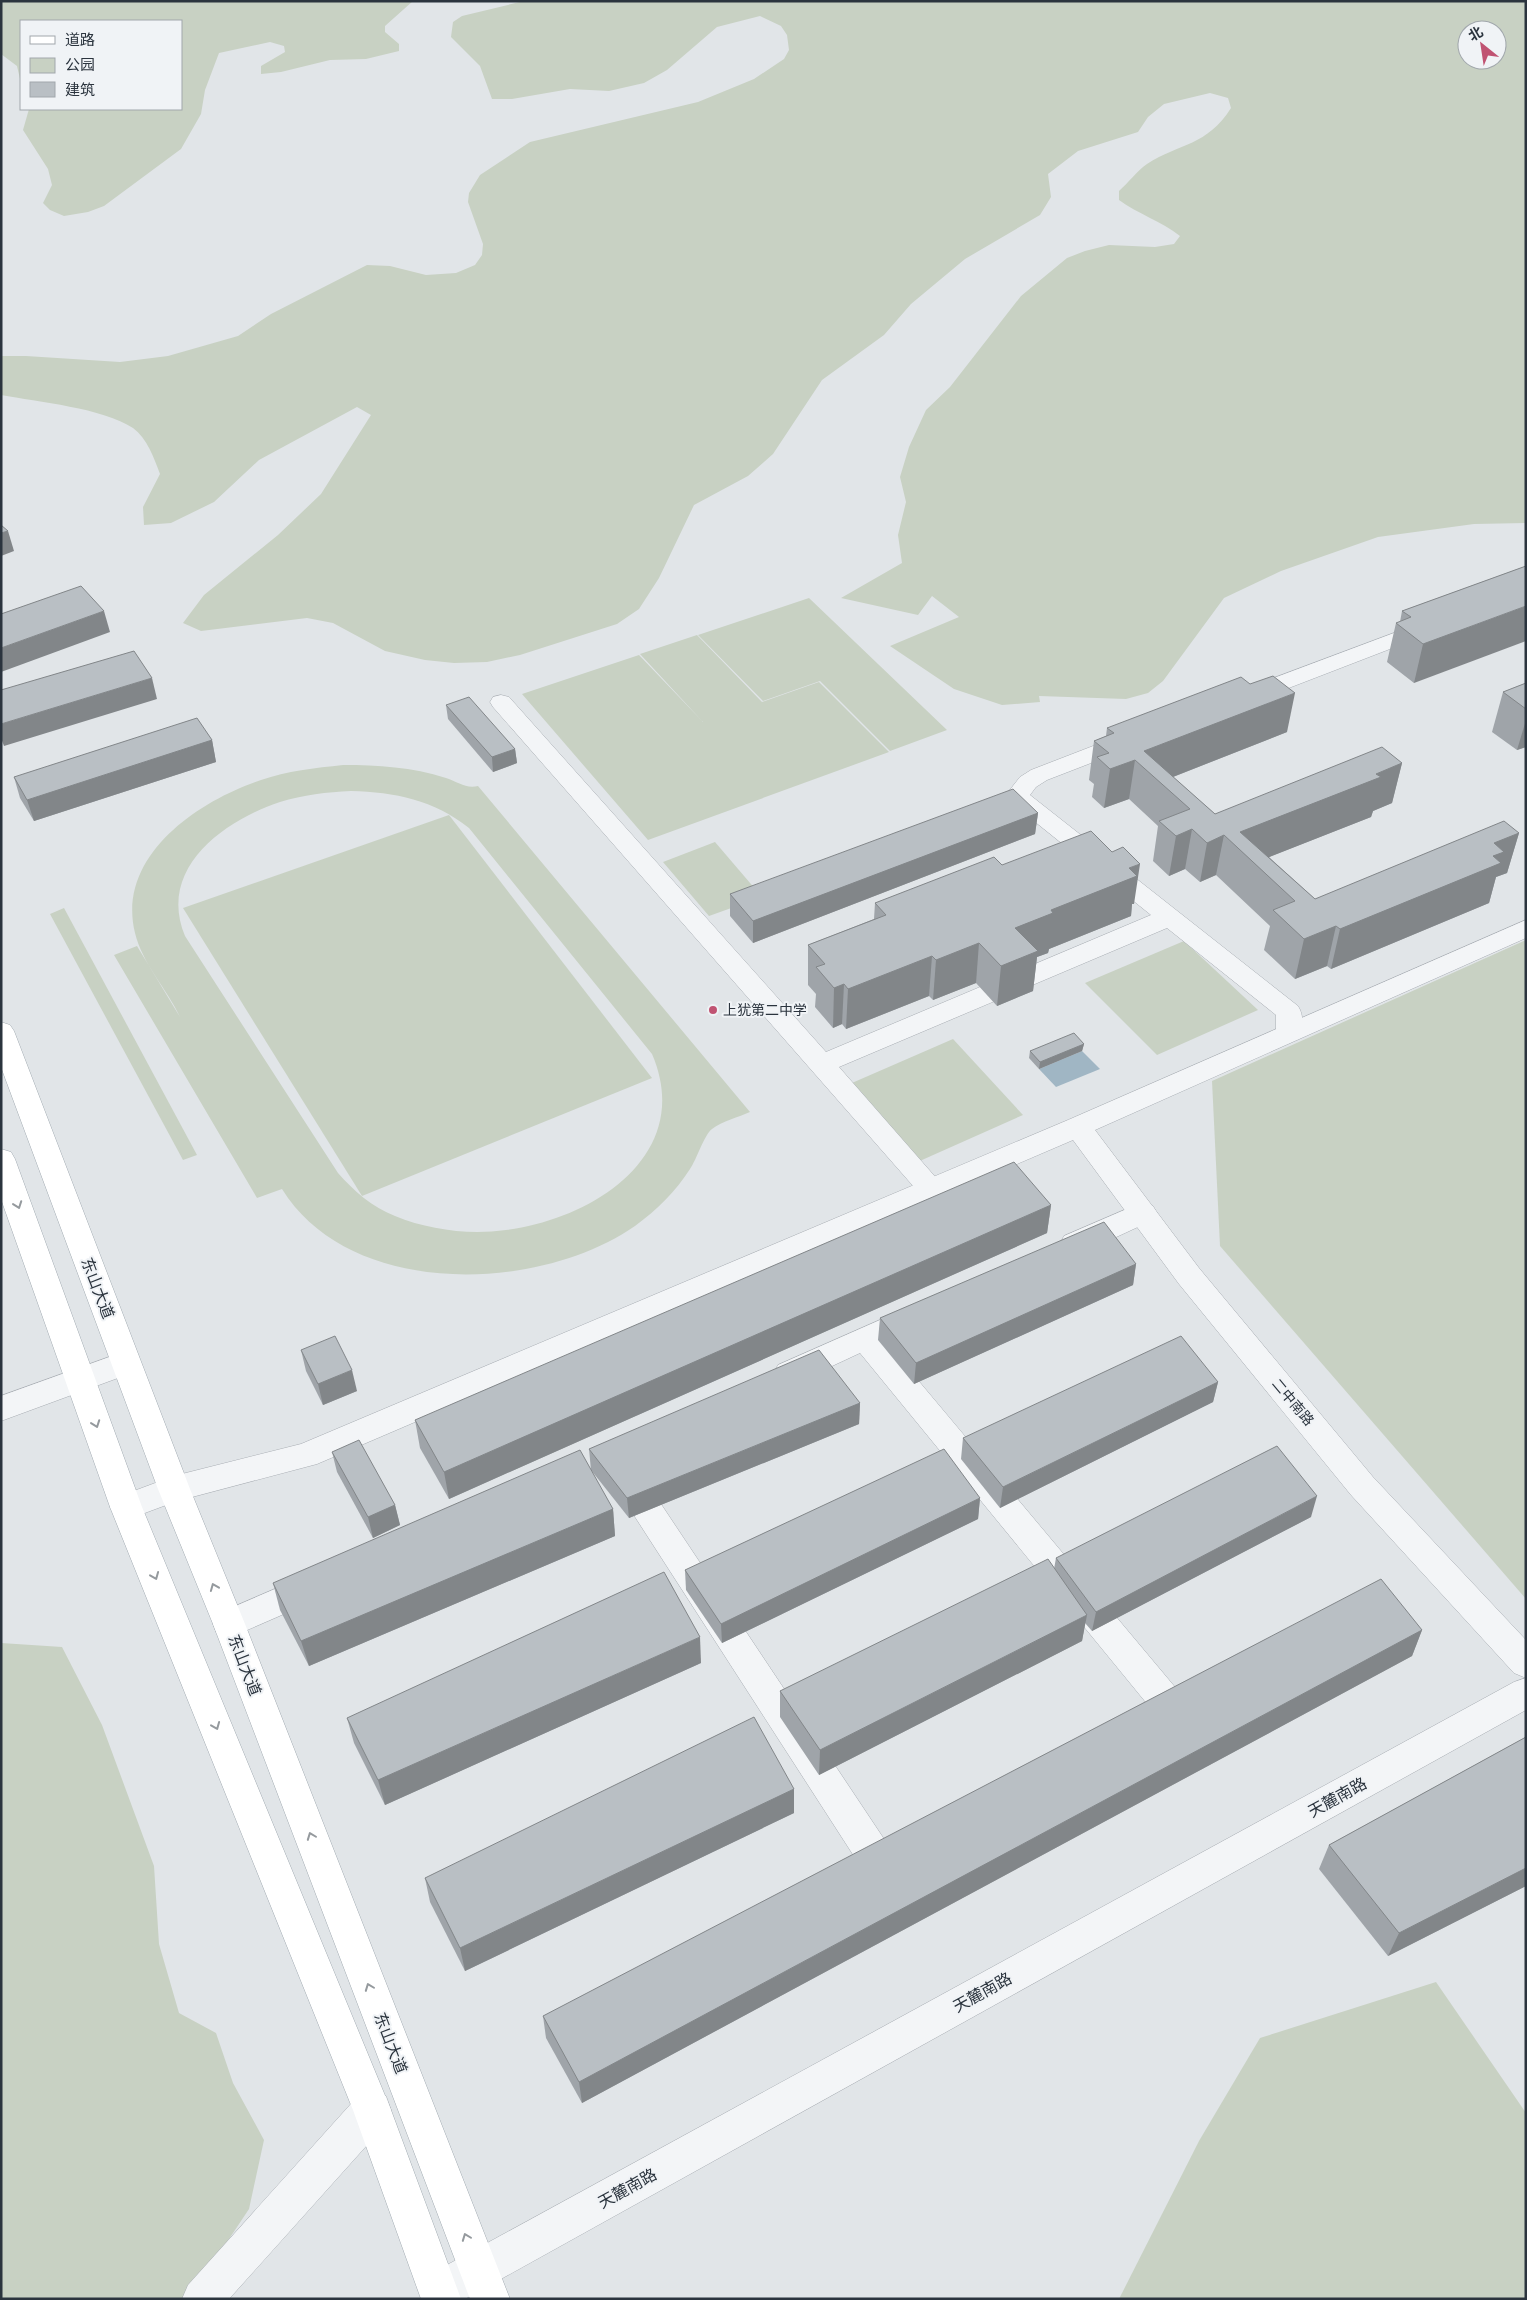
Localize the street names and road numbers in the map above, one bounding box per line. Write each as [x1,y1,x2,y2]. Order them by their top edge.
street label: 东山大道 [78,1255,117,1321]
street label: 二中南路 [1269,1376,1316,1429]
street label: 东山大道 [225,1632,264,1698]
street label: 天麓南路 [1305,1774,1369,1820]
street label: 天麓南路 [950,1969,1014,2015]
street label: 东山大道 [371,2010,410,2076]
street label: 天麓南路 [595,2165,659,2211]

